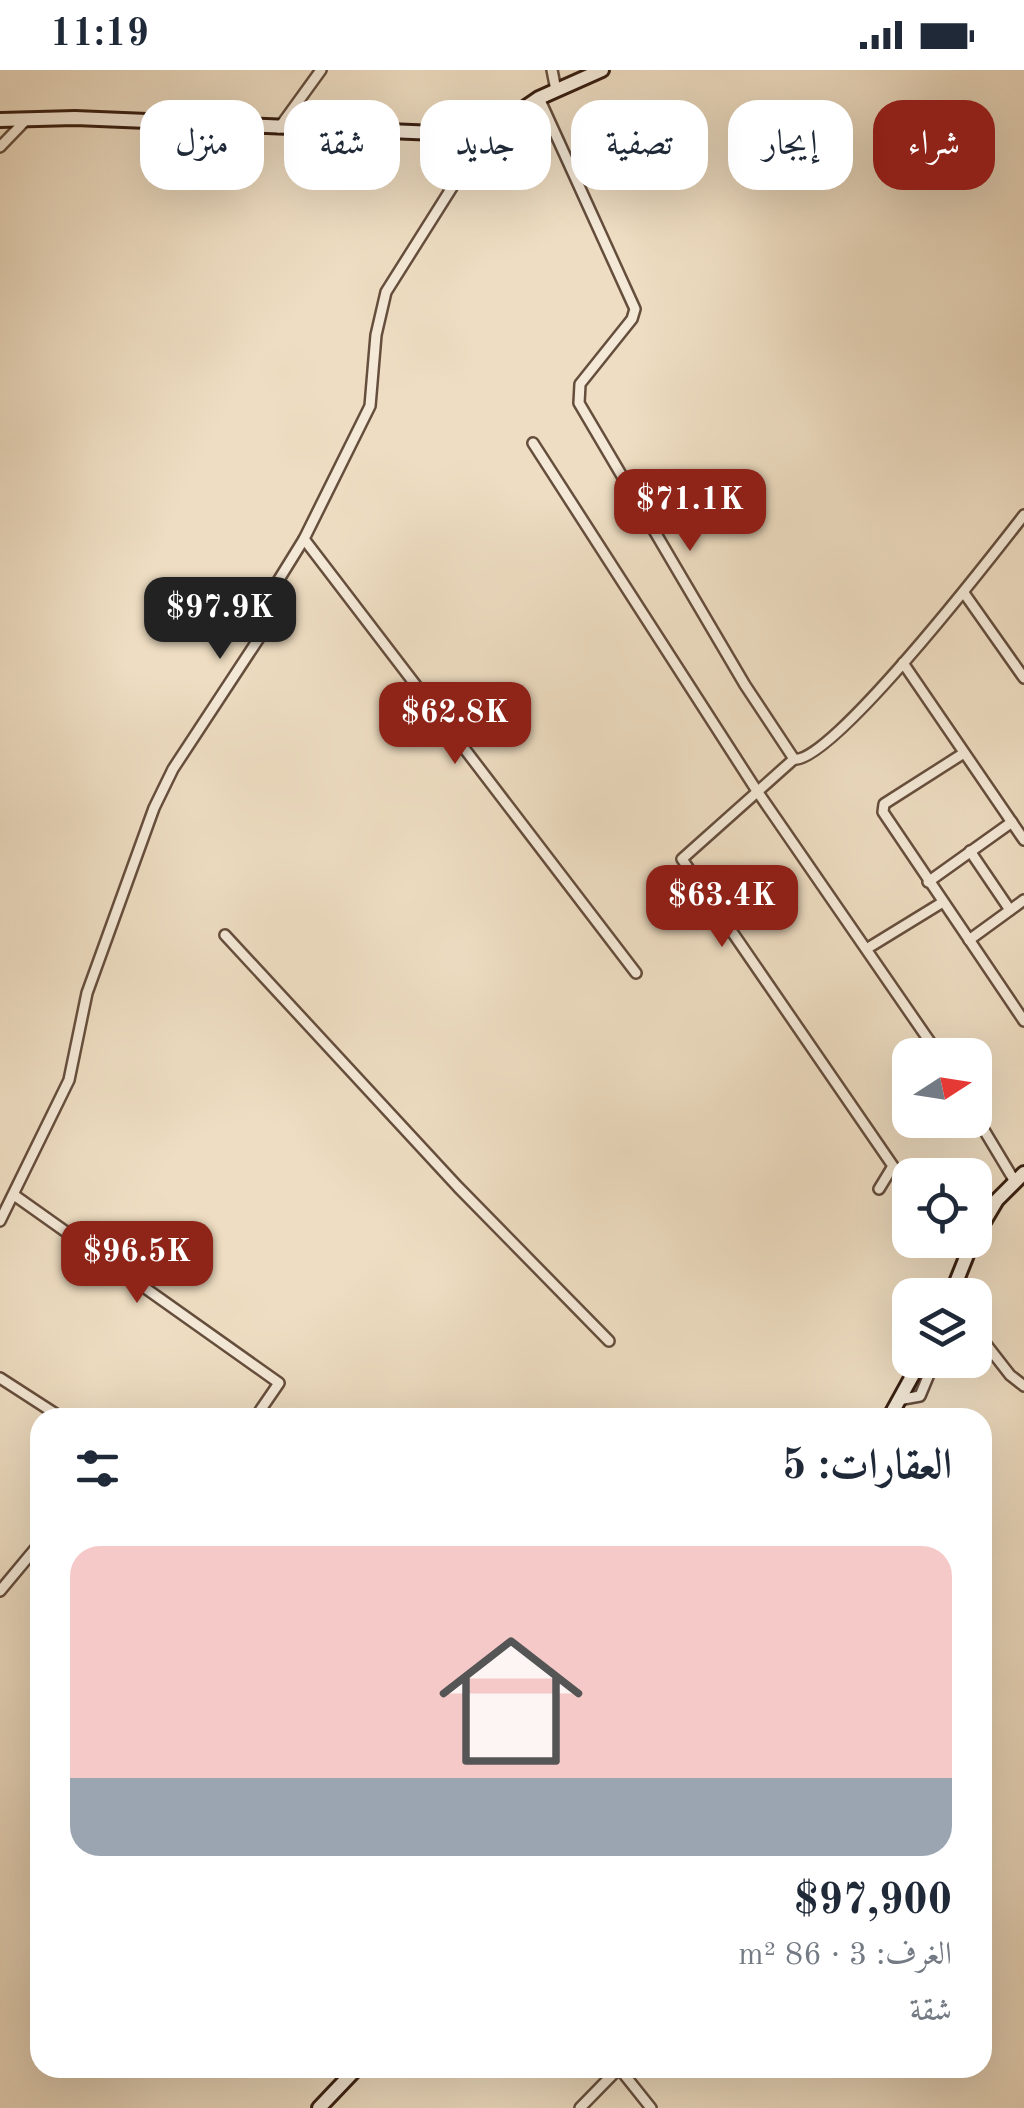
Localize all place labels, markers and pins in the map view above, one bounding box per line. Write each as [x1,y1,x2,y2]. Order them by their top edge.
pin: $71.1K [609,469,771,554]
pin: $97.9K [139,577,301,662]
pin: $62.8K [374,682,536,767]
pin: $63.4K [641,865,803,950]
pin: $96.5K [56,1221,218,1306]

